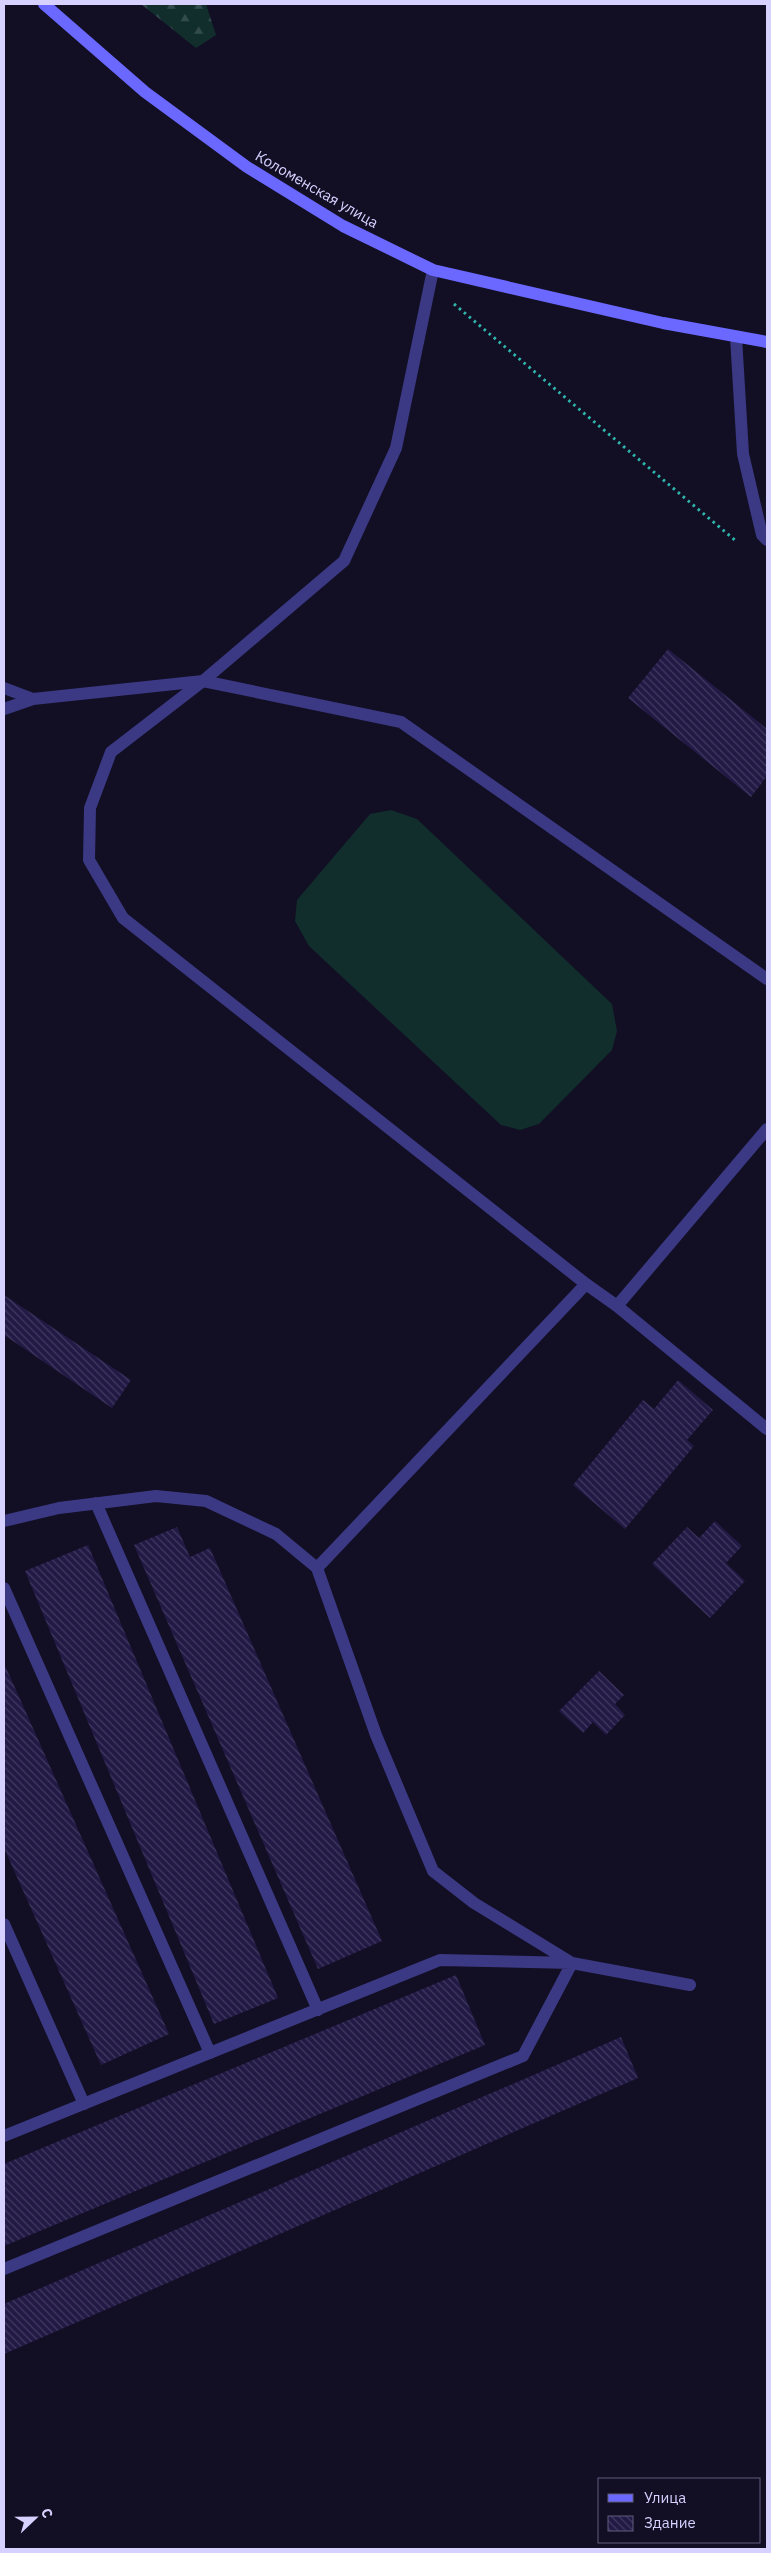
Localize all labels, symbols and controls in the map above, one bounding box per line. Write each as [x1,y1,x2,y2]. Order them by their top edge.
street label: Коломенская улица [252,146,382,232]
legend [598,2478,761,2543]
text: Улица [644,2488,686,2507]
north arrow [10,2493,60,2543]
text: С [37,2506,57,2521]
text: Здание [644,2513,696,2532]

